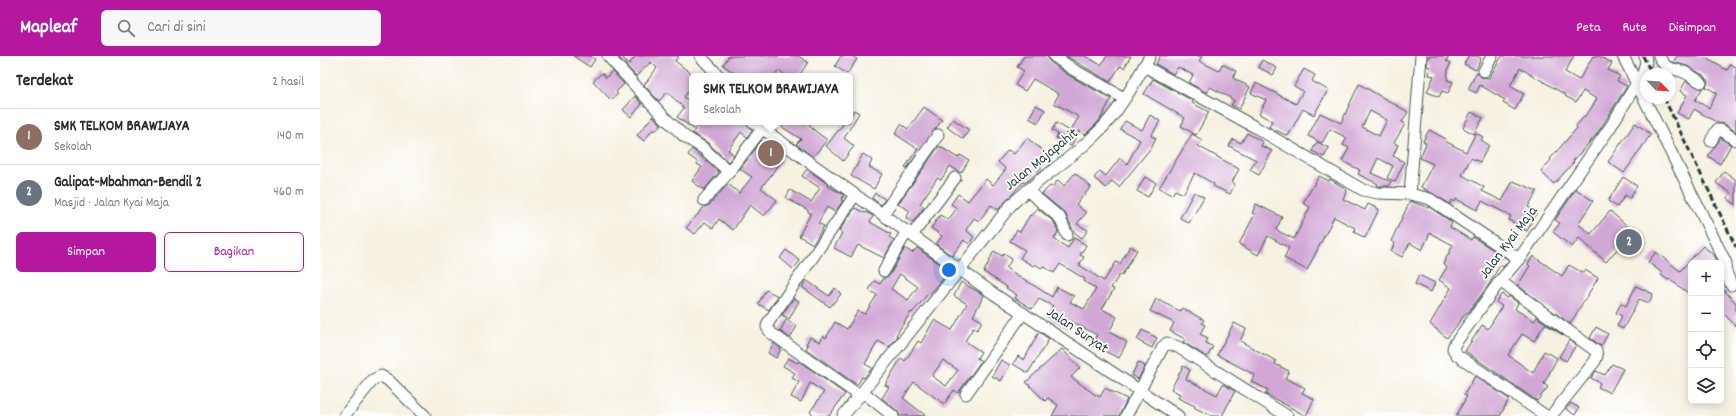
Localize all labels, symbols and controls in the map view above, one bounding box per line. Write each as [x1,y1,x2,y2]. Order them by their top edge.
search box [101,10,381,46]
text: Mapleaf [20,15,77,42]
icon: search [115,17,137,39]
text: Cari di sini [147,17,205,39]
text: Peta [1576,18,1600,38]
text: Rute [1622,18,1647,38]
text: Disimpan [1669,18,1716,38]
north arrow [1640,68,1676,104]
text: Terdekat [16,70,73,94]
text: 2 hasil [272,73,304,92]
popup [689,73,853,125]
text: SMK TELKOM BRAWIJAYA [703,79,839,101]
text: Sekolah [703,101,741,120]
text: SMK TELKOM BRAWIJAYA [54,116,190,138]
street label: Jalan Majapahit [1000,123,1084,197]
text: 1 [28,127,30,146]
text: 140 m [277,127,304,146]
text: Sekolah [54,138,92,157]
pin: 1 [758,138,784,168]
text: Galipat-Mbahman-Bendil 2 [54,172,202,194]
text: 2 [26,183,32,202]
text: 460 m [273,183,304,202]
text: Masjid · Jalan Kyai Maja [54,194,169,213]
street label: Jalan Kyai Maja [1474,201,1544,284]
pin: 2 [1616,227,1642,257]
button: Simpan [16,232,156,272]
button: Bagikan [164,232,304,272]
your location [939,260,959,280]
map controls [1688,260,1724,404]
button: + [1688,260,1724,296]
button: − [1688,296,1724,332]
street label: Jalan Suryat [1042,302,1113,360]
button: locate [1688,332,1724,368]
button: layers [1688,368,1724,404]

